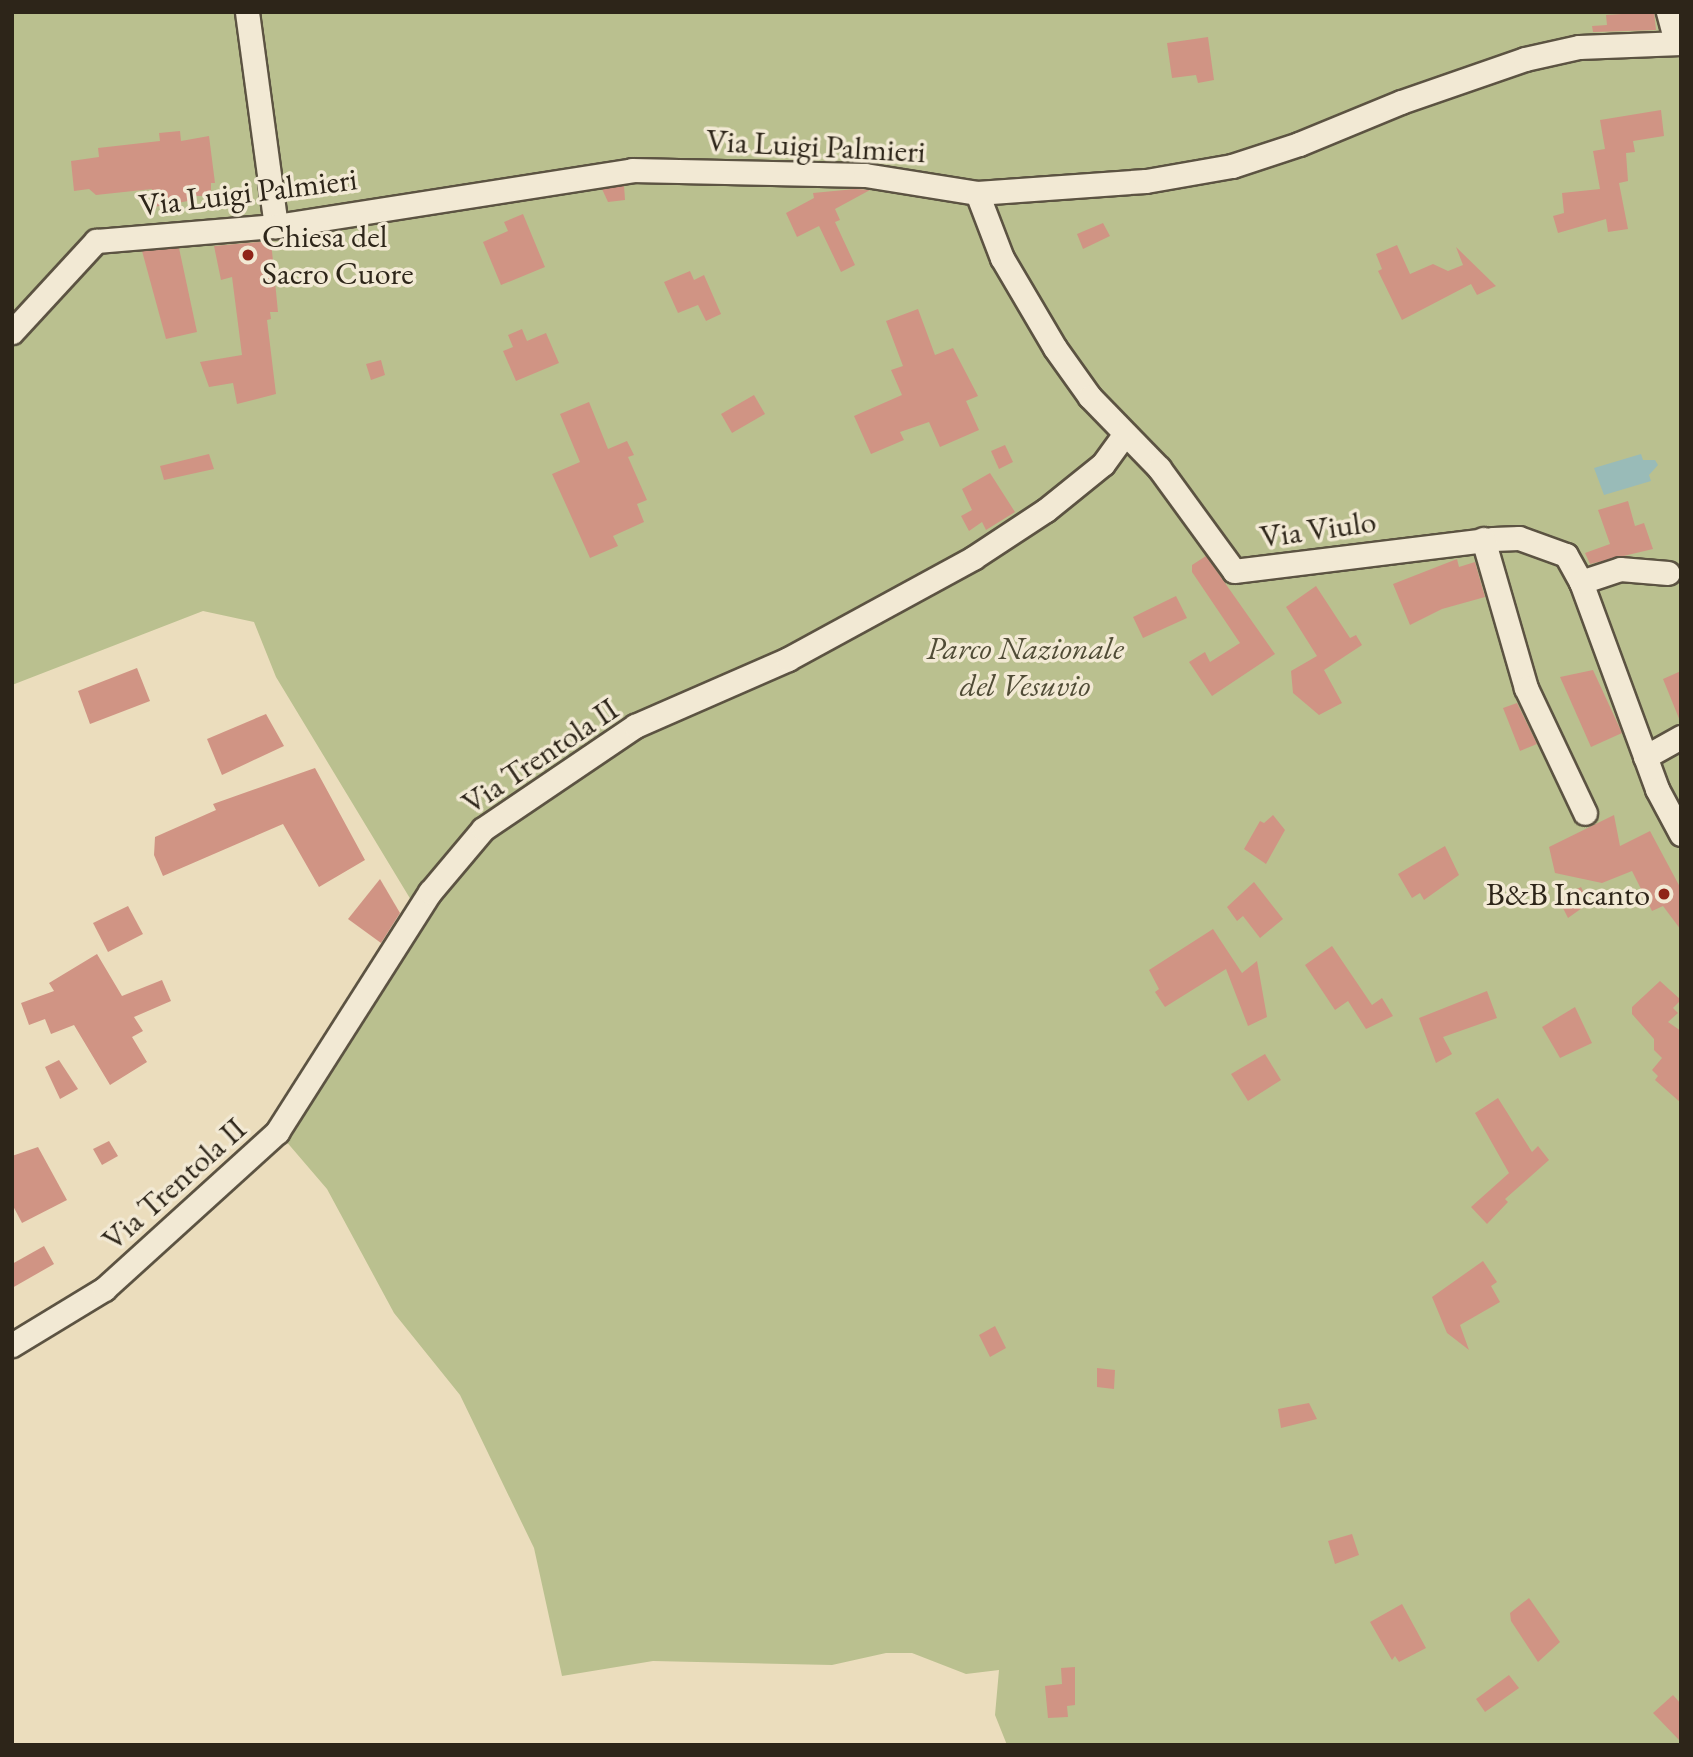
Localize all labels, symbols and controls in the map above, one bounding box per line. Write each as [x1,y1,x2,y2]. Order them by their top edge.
street label: Via Luigi Palmieri [705,121,927,171]
street label: Via Luigi Palmieri [137,160,359,224]
place label: Chiesa del Sacro Cuore [262,218,414,293]
marker: Chiesa del Sacro Cuore [240,247,256,263]
street label: Via Viulo [1257,502,1379,556]
park label: Parco Nazionale del Vesuvio [926,630,1124,705]
street label: Via Trentola II [455,690,625,822]
place label: B&B Incanto [1486,875,1650,913]
marker: B&B Incanto [1656,886,1672,902]
street label: Via Trentola II [94,1109,254,1259]

